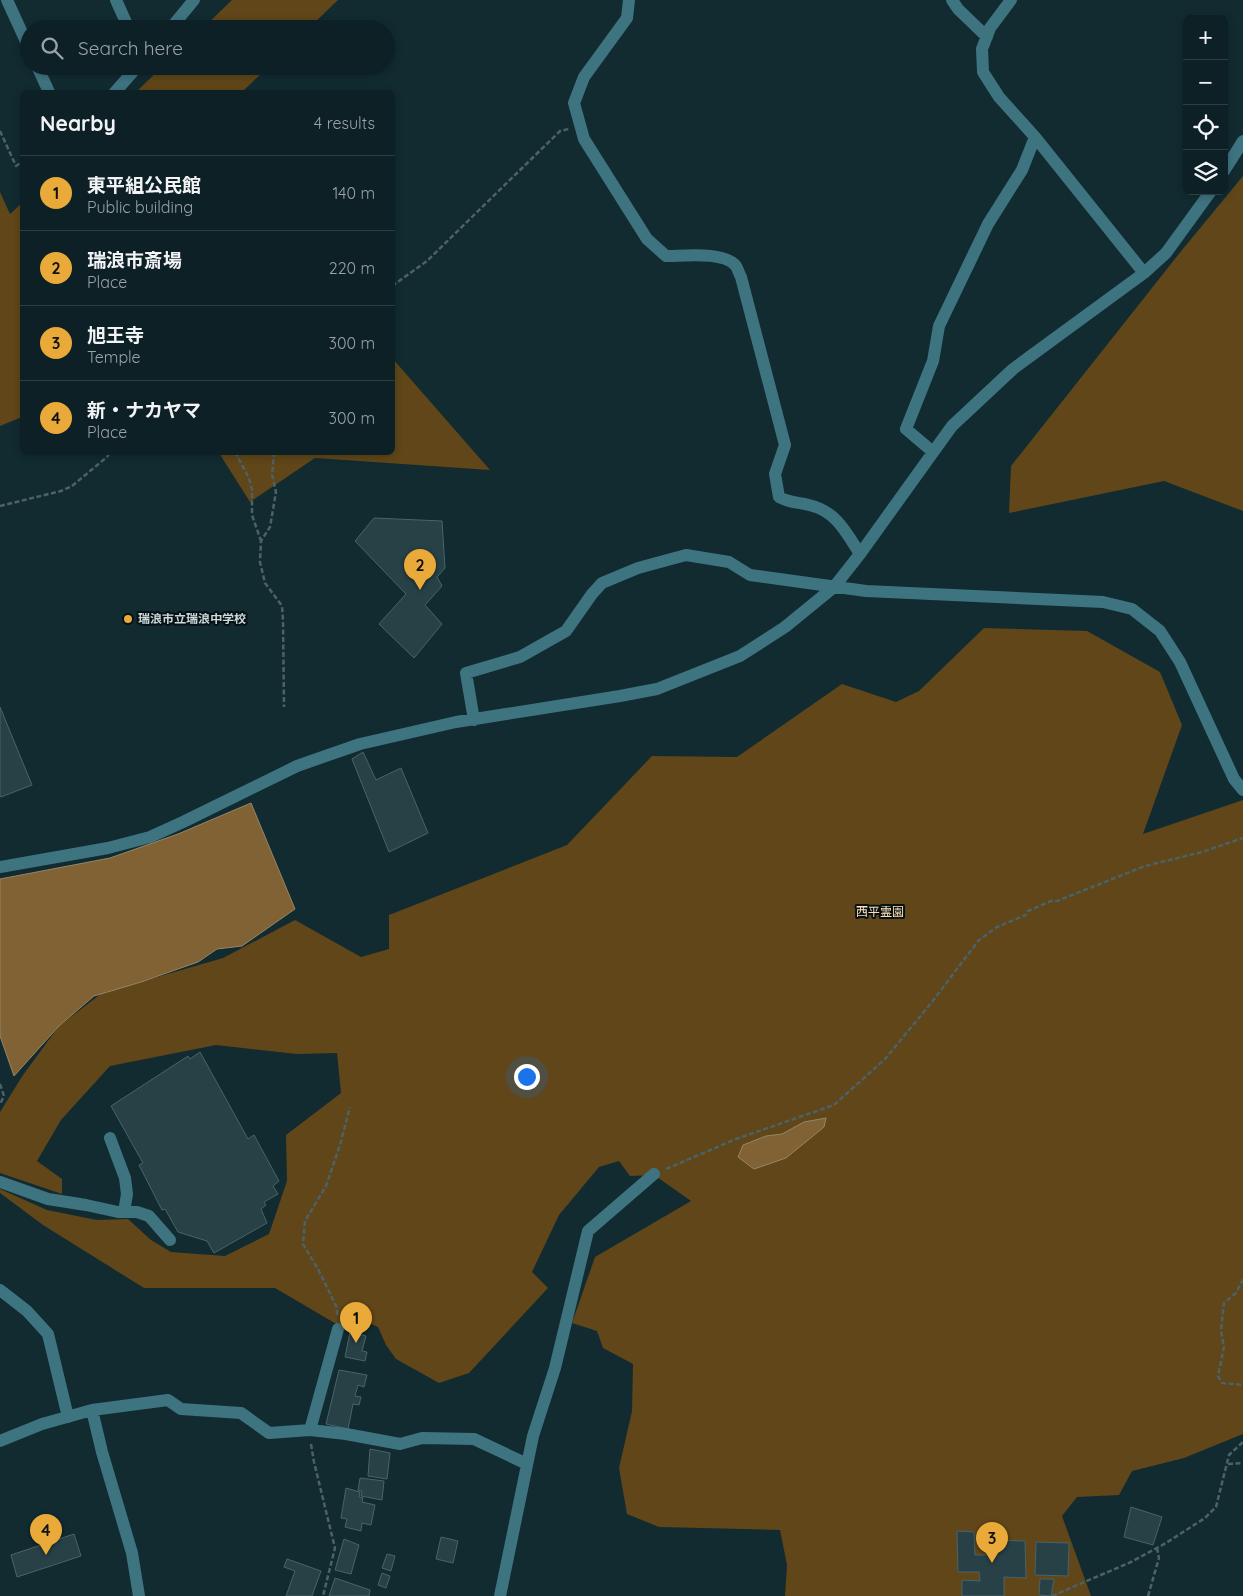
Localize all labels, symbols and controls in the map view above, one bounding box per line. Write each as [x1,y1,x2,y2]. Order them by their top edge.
map controls [1183,15,1228,195]
button: + [1183,15,1228,60]
search box [20,20,395,75]
icon: search [38,34,66,62]
text: Search here [78,36,183,60]
button: − [1183,60,1228,105]
button: locate [1183,105,1228,150]
text: Nearby [40,110,116,136]
text: 4 results [314,113,375,133]
button: layers [1183,150,1228,195]
text: 東平組公民館 [87,173,201,197]
text: 1 [53,183,59,203]
text: 140 m [332,183,375,203]
text: Public building [87,197,193,217]
text: 瑞浪市斎場 [87,248,182,272]
text: 2 [51,258,61,278]
text: 220 m [329,258,375,278]
text: Place [87,272,127,292]
text: 旭王寺 [87,323,144,347]
text: 3 [52,333,60,353]
text: 300 m [329,333,375,353]
text: Temple [87,347,141,367]
text: 新・ナカヤマ [87,398,201,422]
text: 4 [51,408,61,428]
text: 300 m [329,408,375,428]
text: Place [87,422,127,442]
pin: 2 [404,549,436,590]
place label: 瑞浪市立瑞浪中学校 [138,611,246,626]
marker: 瑞浪市立瑞浪中学校 [122,613,134,625]
park label: 西平霊園 [856,904,904,919]
your location [514,1064,540,1090]
pin: 1 [340,1302,372,1343]
pin: 4 [30,1514,62,1555]
pin: 3 [976,1522,1008,1563]

